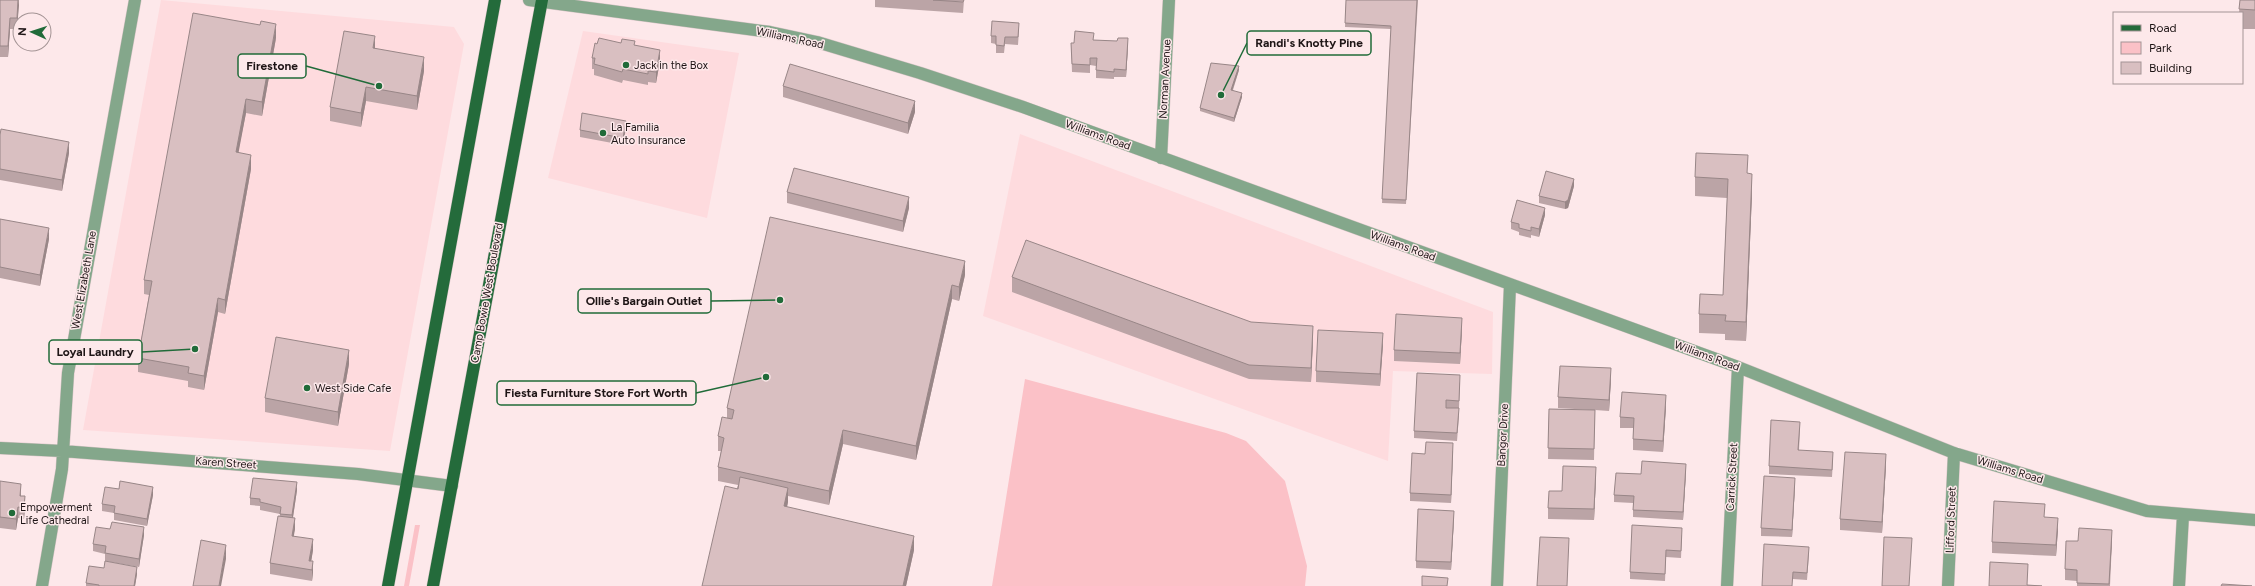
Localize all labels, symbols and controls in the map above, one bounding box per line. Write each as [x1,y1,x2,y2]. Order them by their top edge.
north arrow [12,12,52,52]
legend [2113,12,2243,84]
text: Road [2149,21,2177,35]
street label: Williams Road [755,25,825,51]
text: N [16,27,29,36]
callout: Randi's Knotty Pine [1247,31,1371,55]
text: Randi's Knotty Pine [1255,36,1363,50]
street label: Norman Avenue [1156,39,1174,119]
text: Park [2149,41,2172,55]
callout: Firestone [238,54,306,78]
text: Firestone [246,59,298,73]
place label: Jack in the Box [634,59,709,72]
marker: Jack in the Box [621,60,631,70]
text: Building [2149,61,2192,75]
street label: Williams Road [1064,117,1132,153]
place label: La Familia Auto Insurance [611,121,686,147]
marker: La Familia Auto Insurance [598,128,608,138]
street label: Camp Bowie West Boulevard [468,222,506,364]
street label: Williams Road [1369,228,1437,264]
street label: West Elizabeth Lane [69,230,99,330]
callout: Ollie's Bargain Outlet [578,289,711,313]
text: Ollie's Bargain Outlet [586,294,703,308]
street label: Williams Road [1673,338,1741,374]
callout: Loyal Laundry [49,340,142,364]
text: Loyal Laundry [56,345,134,359]
callout: Fiesta Furniture Store Fort Worth [497,381,696,405]
place label: West Side Cafe [315,382,391,395]
marker: West Side Cafe [302,383,312,393]
text: Fiesta Furniture Store Fort Worth [505,386,688,400]
street label: Bangor Drive [1495,403,1511,467]
street label: Carrick Street [1724,443,1740,511]
street label: Karen Street [195,454,257,472]
street label: Williams Road [1975,454,2045,486]
street label: Lifford Street [1943,487,1959,553]
place label: Empowerment Life Cathedral [20,501,93,527]
marker: Empowerment Life Cathedral [7,508,17,518]

